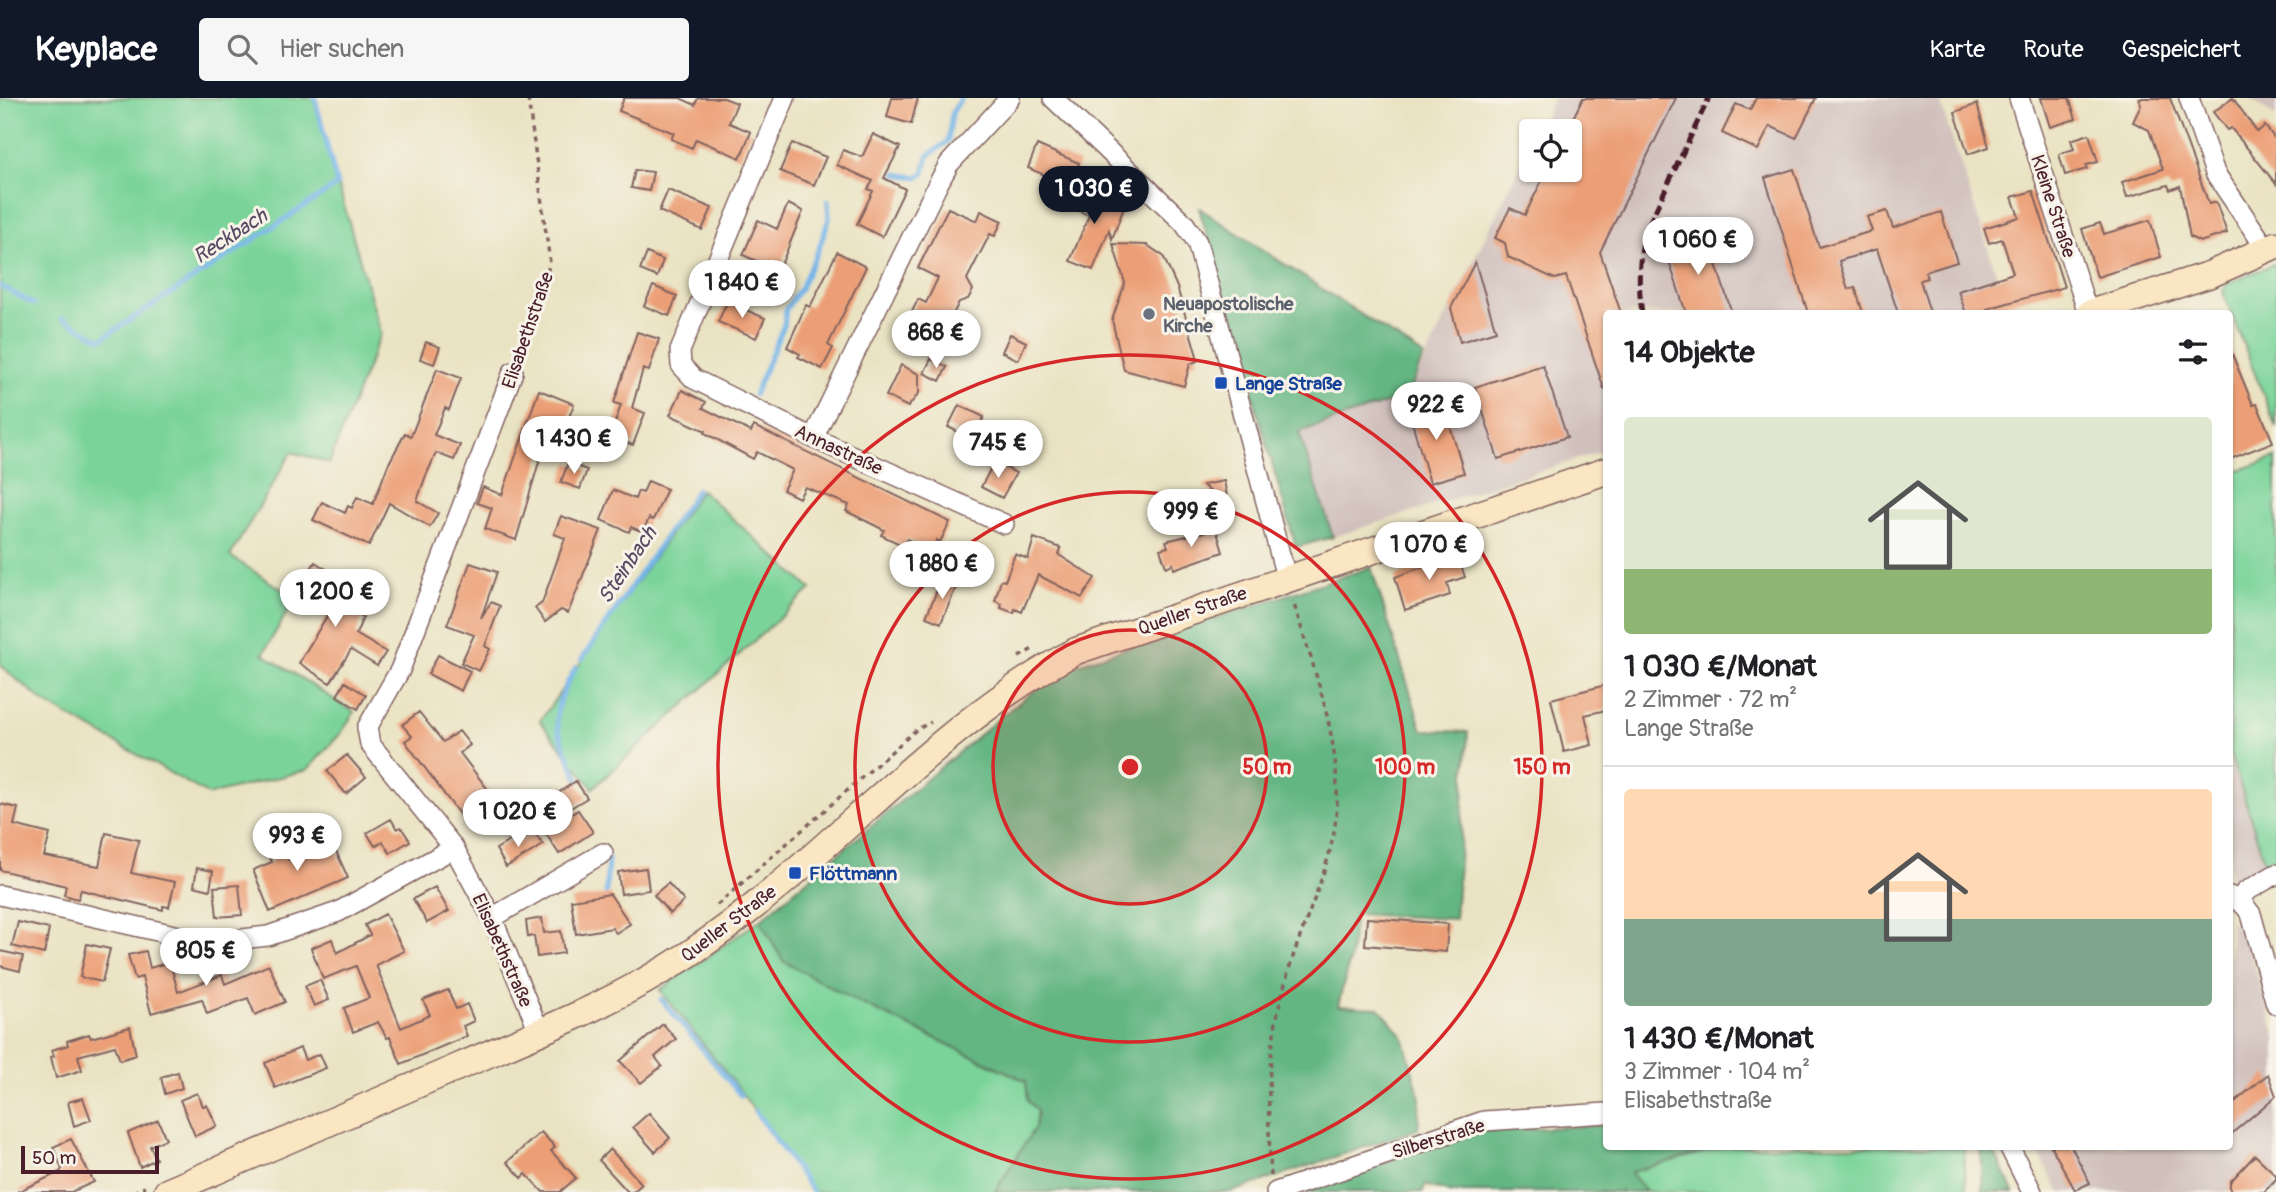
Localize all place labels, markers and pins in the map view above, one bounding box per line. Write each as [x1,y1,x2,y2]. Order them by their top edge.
pin: 1 030 € [1029,166,1159,226]
pin: 1 060 € [1633,218,1763,277]
pin: 1 840 € [677,260,807,320]
place label: Neuapostolische Kirche [1163,292,1294,338]
marker: Neuapostolische Kirche [1141,306,1157,322]
pin: 868 € [887,310,985,370]
place label: Lange Straße [1235,372,1342,396]
marker: Lange Straße [1213,375,1229,391]
pin: 922 € [1387,382,1485,442]
pin: 1 430 € [509,416,639,476]
pin: 745 € [949,420,1047,480]
pin: 999 € [1142,490,1240,549]
pin: 1 070 € [1364,522,1494,582]
pin: 1 880 € [877,542,1007,601]
pin: 1 200 € [270,570,400,629]
centre of rings [1118,755,1142,779]
pin: 1 020 € [453,790,583,849]
pin: 993 € [248,814,346,873]
place label: Flöttmann [809,862,898,886]
marker: Flöttmann [787,865,803,881]
pin: 805 € [157,928,255,988]

